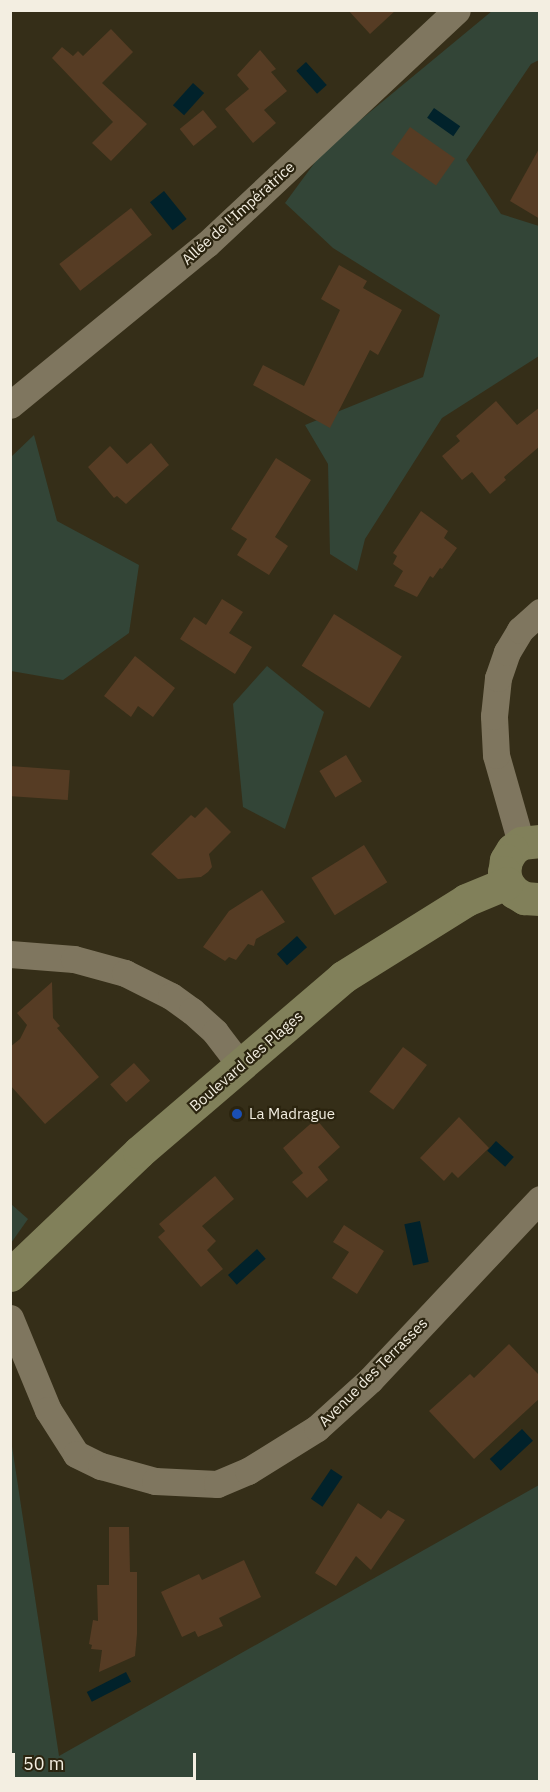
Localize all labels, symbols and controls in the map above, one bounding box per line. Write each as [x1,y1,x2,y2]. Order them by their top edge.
street label: Allée de l'Impératrice [178,158,298,268]
street label: Boulevard des Plages [186,1007,306,1115]
place label: La Madrague [249,1105,335,1123]
marker: La Madrague [230,1107,244,1121]
street label: Avenue des Terrasses [315,1314,431,1430]
scale bar [15,1741,200,1779]
text: 50 m [23,1752,65,1775]

